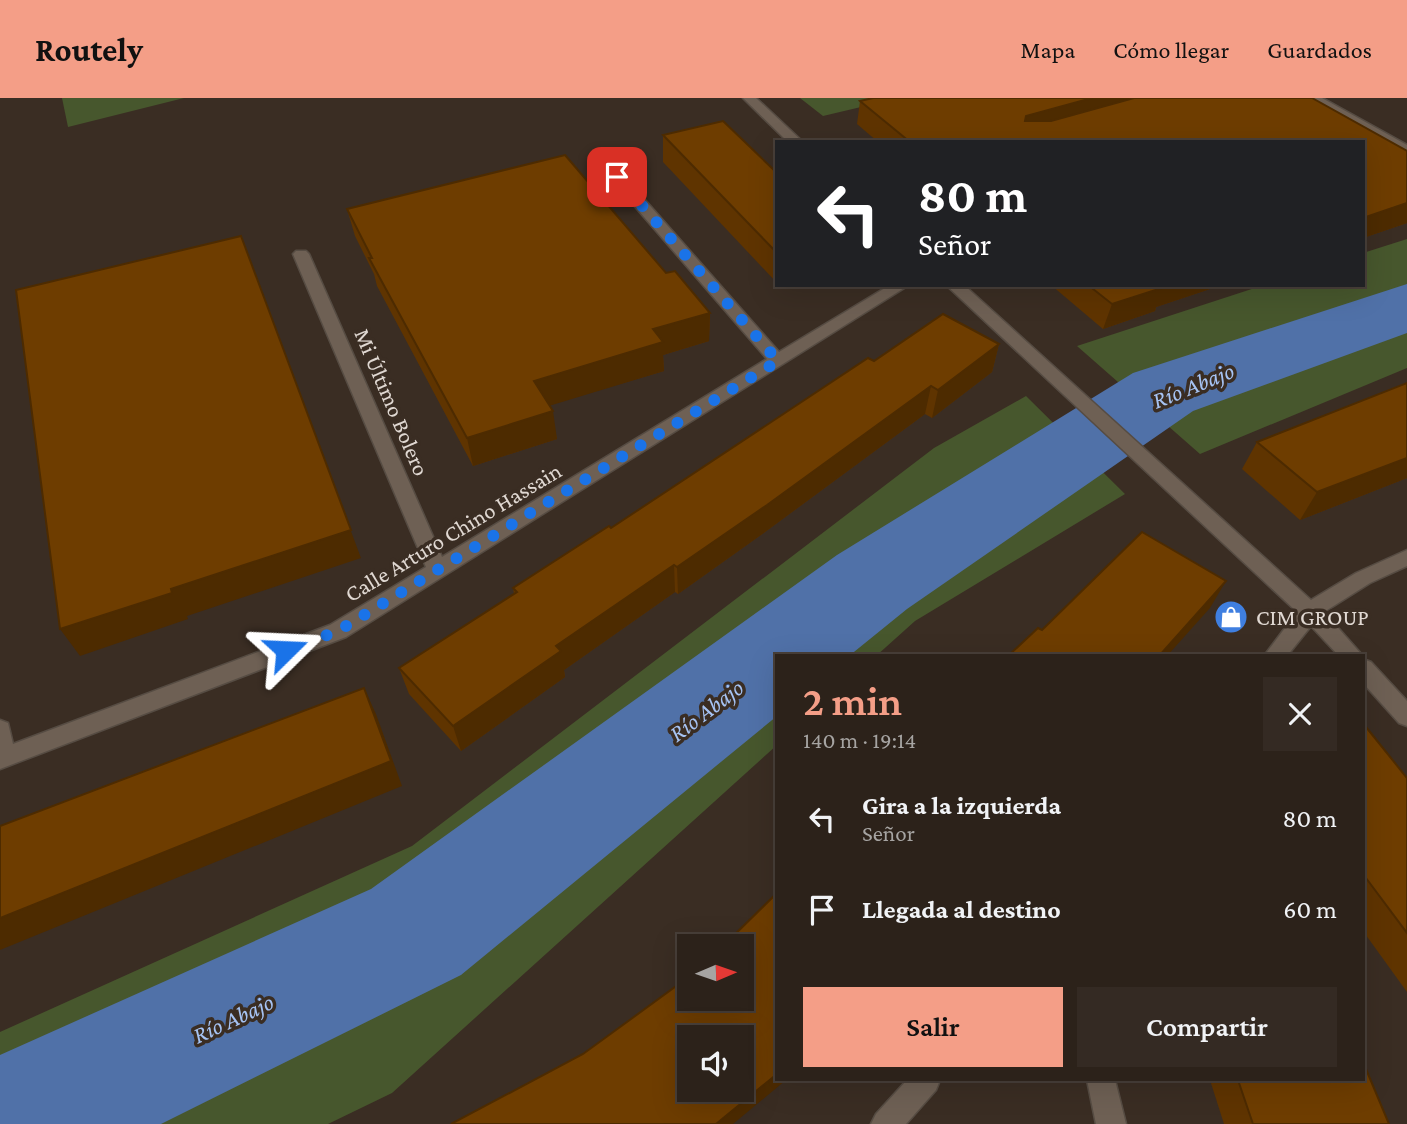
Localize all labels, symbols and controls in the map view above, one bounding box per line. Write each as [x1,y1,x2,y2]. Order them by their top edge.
text: Routely [35,31,143,68]
text: Mapa [1021,36,1075,63]
text: Cómo llegar [1113,36,1229,63]
text: Guardados [1267,36,1372,63]
pin [587,147,647,207]
icon: arrive [598,158,636,196]
icon: left [803,168,894,259]
text: 80 m [918,168,1027,223]
text: Señor [918,226,991,262]
street label: Mi Último Bolero [349,324,435,480]
water label: Río Abajo [1148,356,1238,415]
street label: Calle Arturo Chino Hassain [340,457,566,607]
shop icon: CIM GROUP [1212,598,1250,636]
place label: CIM GROUP [1256,604,1369,630]
position arrow [249,613,323,687]
water label: Río Abajo [663,673,749,747]
text: 2 min [803,677,902,724]
button: close [1263,677,1337,751]
text: 140 m · 19:14 [803,727,916,753]
text: Gira a la izquierda [862,791,1061,820]
icon: left [803,800,841,838]
text: 80 m [1283,804,1337,833]
text: Señor [862,820,915,846]
icon: arrive [803,891,841,929]
text: Llegada al destino [862,895,1061,924]
text: 60 m [1283,895,1337,924]
north arrow [677,934,754,1012]
map controls [677,934,754,1102]
button: Salir [803,987,1063,1067]
button: Compartir [1077,987,1337,1067]
water label: Río Abajo [188,988,278,1049]
button: sound [677,1025,754,1102]

